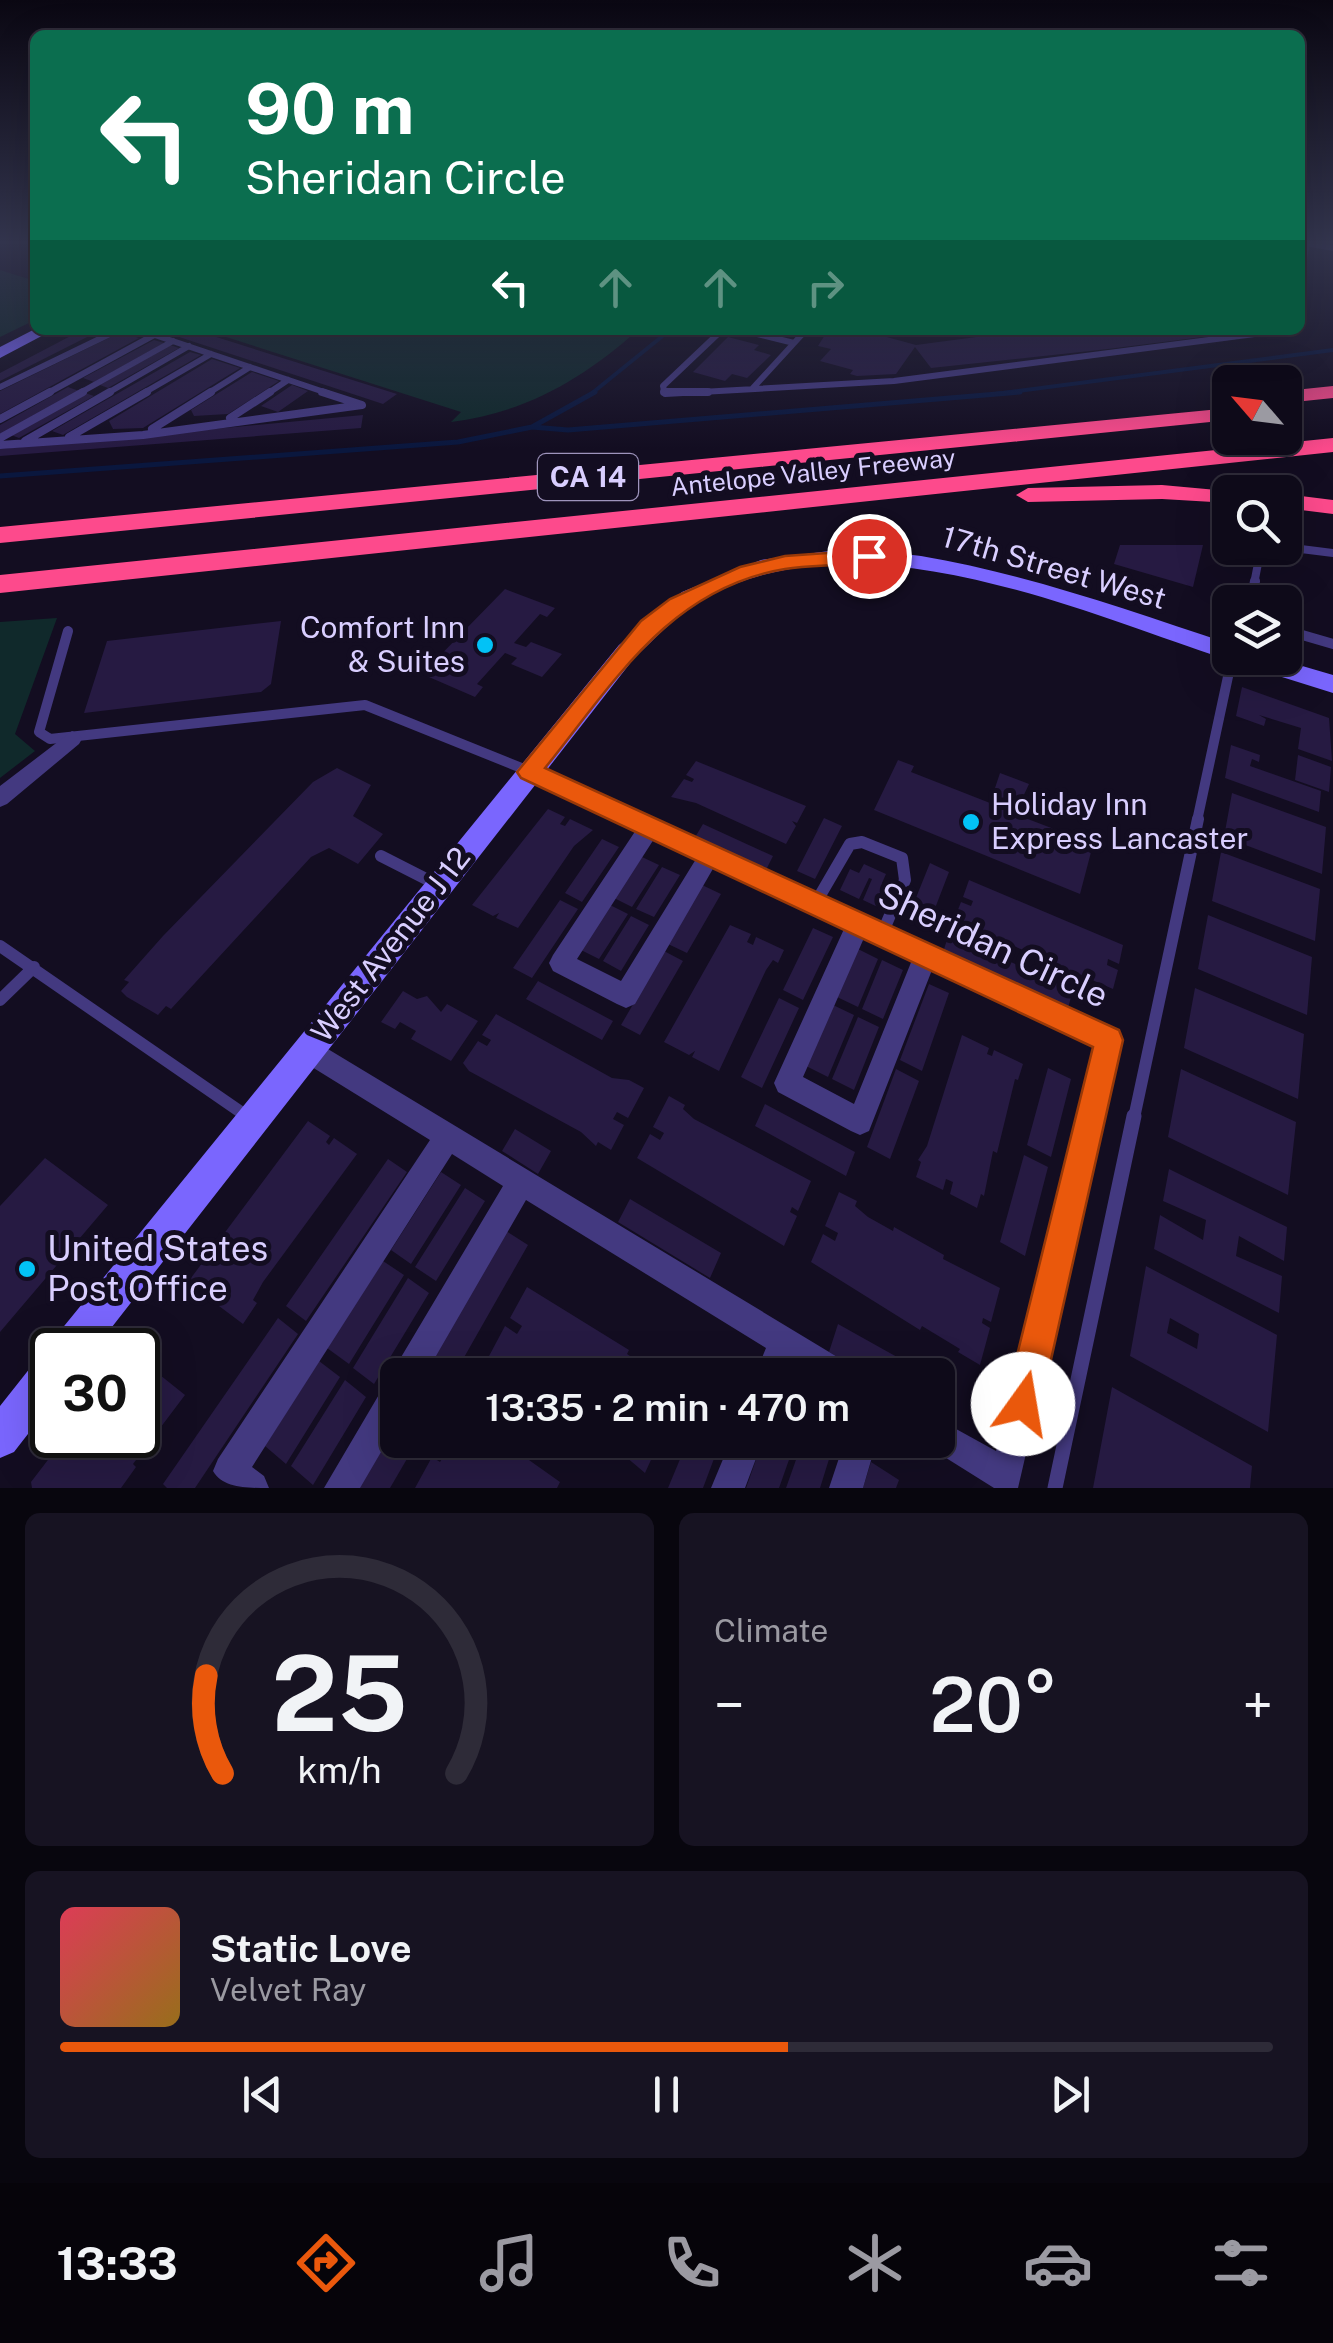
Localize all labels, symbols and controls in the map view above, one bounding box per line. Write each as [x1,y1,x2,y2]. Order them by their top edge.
text: 90 m [245,67,415,150]
icon: left [80,70,210,200]
text: Sheridan Circle [245,151,566,204]
icon: left [483,260,538,315]
icon: ahead [588,260,643,315]
icon: ahead [693,260,748,315]
icon: right [798,260,853,315]
north arrow [1212,365,1302,455]
map controls [1212,365,1302,675]
street label: Antelope Valley Freeway [669,442,957,502]
road number: CA 14 [538,454,638,500]
button: search [1212,475,1302,565]
pin [827,514,912,599]
street label: 17th Street West [938,518,1170,616]
icon: arrive [842,529,897,584]
button: layers [1212,585,1302,675]
place label: Comfort Inn & Suites [300,609,465,679]
marker: Comfort Inn & Suites [474,634,496,656]
place label: Holiday Inn Express Lancaster [991,786,1248,856]
marker: Holiday Inn Express Lancaster [960,811,982,833]
street label: West Avenue J 12 [303,840,477,1049]
street label: Sheridan Circle [871,873,1115,1016]
place label: United States Post Office [47,1228,268,1309]
marker: United States Post Office [16,1258,38,1280]
speed limit sign: 30 [30,1328,160,1458]
position arrow [971,1352,1075,1456]
text: 13:35 · 2 min · 470 m [485,1385,850,1430]
text: Climate [714,1612,828,1649]
text: 25 [271,1632,408,1754]
text: 20° [929,1661,1058,1749]
text: − [714,1673,745,1737]
text: + [1242,1673,1273,1737]
text: km/h [297,1749,382,1791]
text: Static Love [210,1926,412,1971]
text: Velvet Ray [210,1971,366,2008]
icon: previous [235,2067,290,2122]
icon: pause [639,2067,694,2122]
icon: next [1043,2067,1098,2122]
icon: directions [291,2228,361,2298]
icon: music [474,2228,544,2298]
icon: phone [657,2228,727,2298]
icon: climate [840,2228,910,2298]
icon: car [1023,2228,1093,2298]
icon: filters [1206,2228,1276,2298]
text: 13:33 [57,2237,178,2290]

